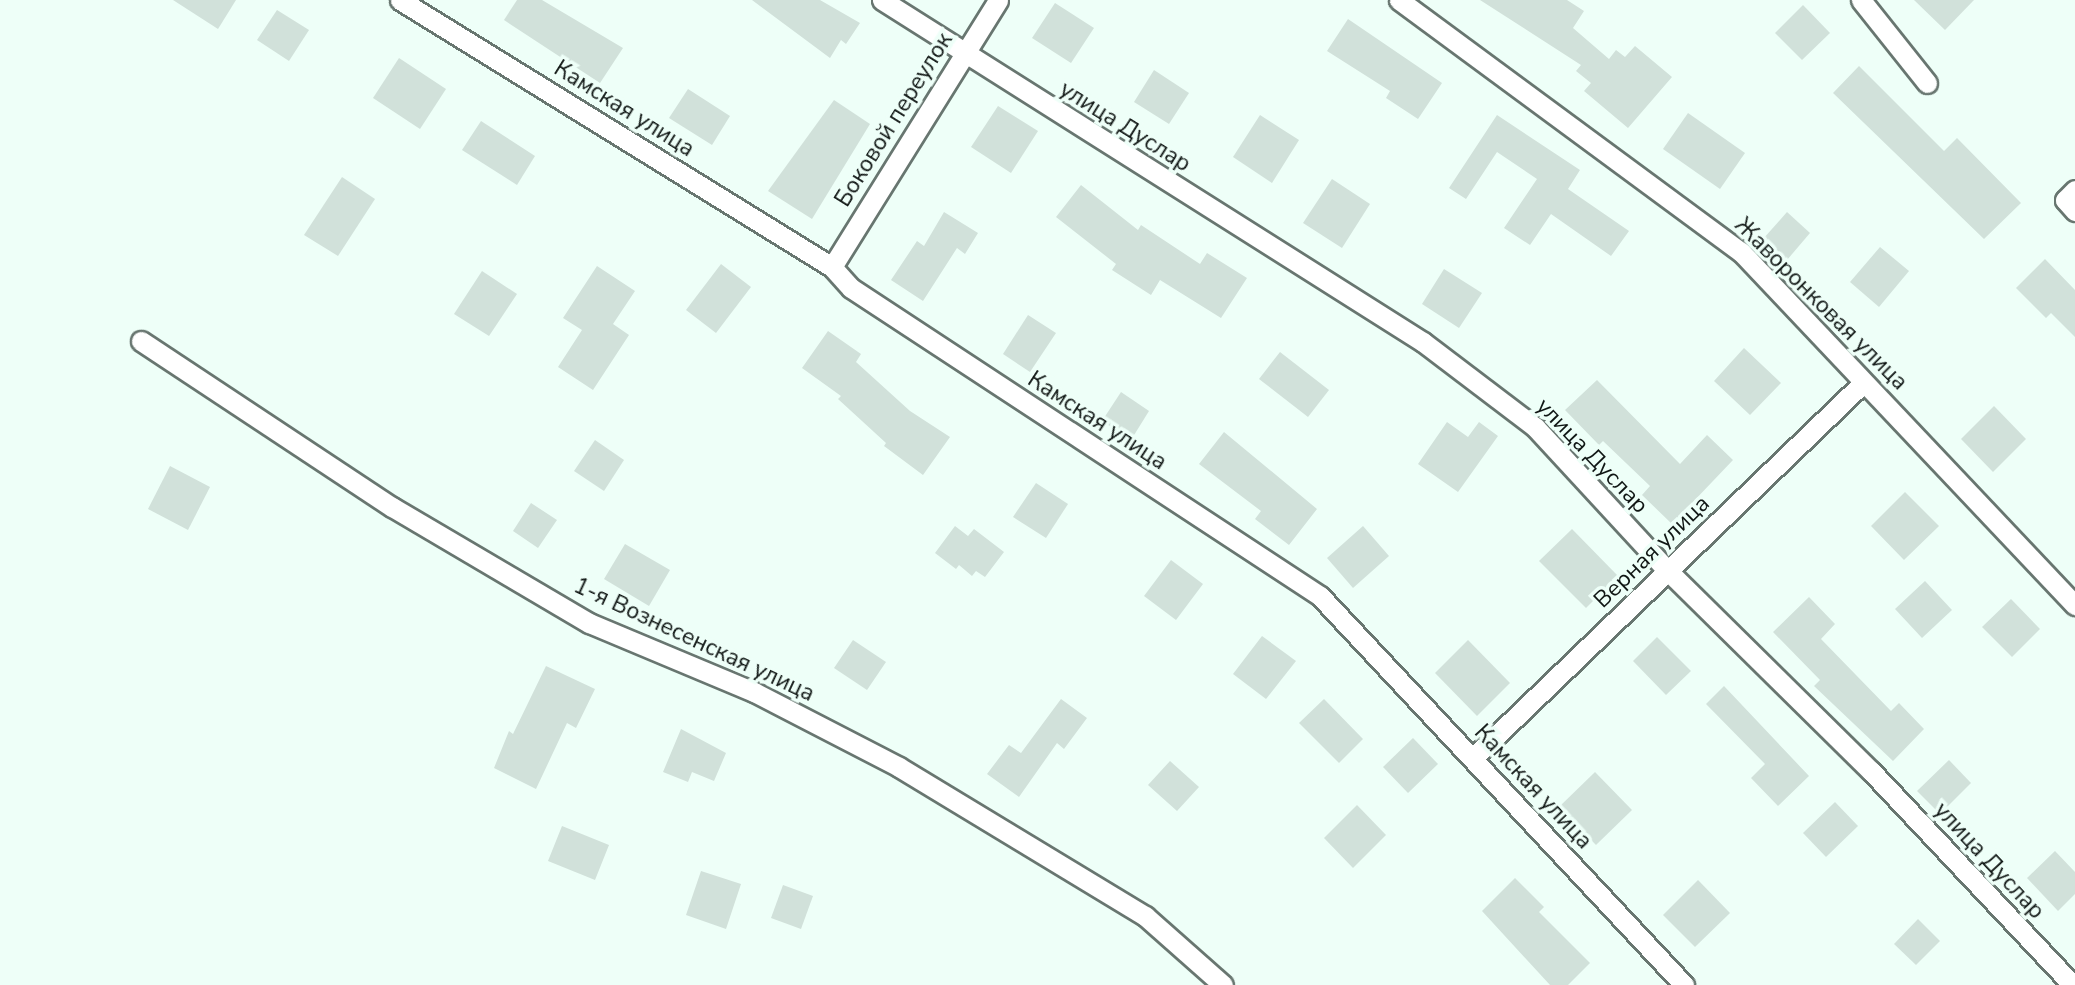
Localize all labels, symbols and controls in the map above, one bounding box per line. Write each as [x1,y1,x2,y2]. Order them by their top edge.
street label: Боковой переулок [829,28,959,212]
street label: Камская улица [549,55,699,163]
street label: улица Дуслар [1054,76,1196,178]
street label: Жаворонковая улица [1729,212,1913,396]
street label: Камская улица [1022,366,1172,476]
street label: улица Дуслар [1530,393,1654,519]
street label: Верная улица [1588,490,1716,614]
street label: 1-я Вознесенская улица [569,572,819,708]
street label: Камская улица [1468,719,1598,855]
street label: улица Дуслар [1928,797,2050,925]

